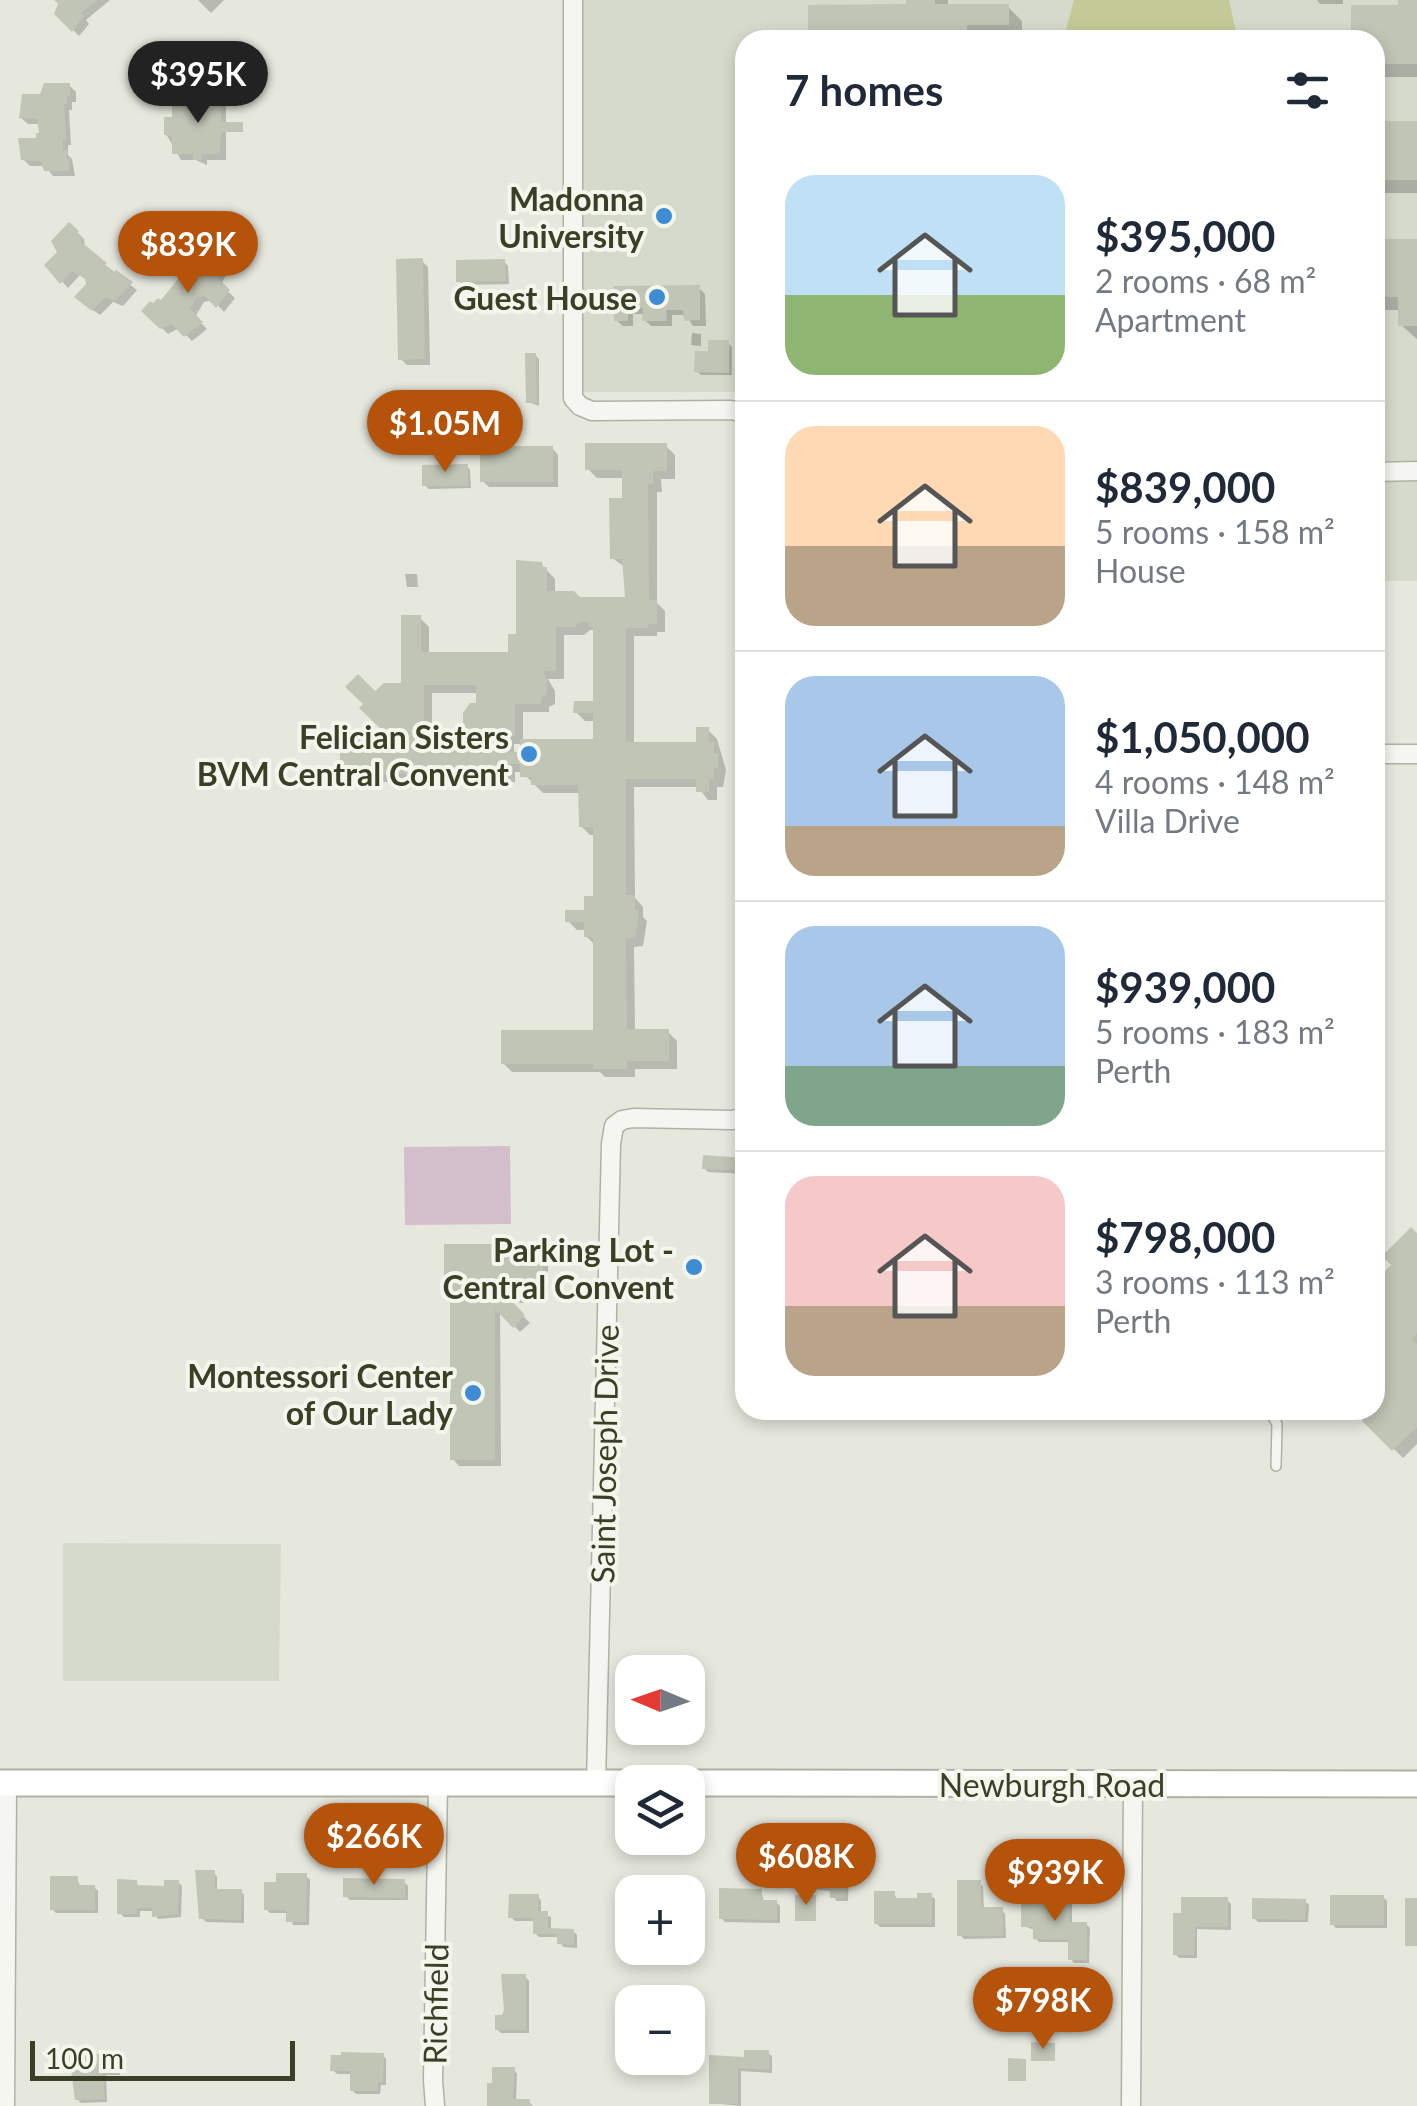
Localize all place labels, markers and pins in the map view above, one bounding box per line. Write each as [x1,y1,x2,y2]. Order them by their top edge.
pin: $395K [128,41,268,126]
place label: Madonna University [498,179,644,255]
marker: Madonna University [653,205,675,227]
pin: $839K [118,211,258,296]
place label: Guest House [453,278,637,317]
marker: Guest House [646,286,668,308]
pin: $1.05M [364,390,526,475]
place label: Felician Sisters BVM Central Convent [197,717,509,793]
marker: Felician Sisters BVM Central Convent [518,743,540,765]
place label: Parking Lot - Central Convent [443,1230,674,1306]
marker: Parking Lot - Central Convent [683,1256,705,1278]
place label: Montessori Center of Our Lady [187,1356,453,1432]
marker: Montessori Center of Our Lady [462,1382,484,1404]
pin: $266K [304,1803,444,1888]
pin: $608K [736,1823,876,1908]
pin: $939K [985,1839,1125,1924]
pin: $798K [973,1967,1113,2052]

